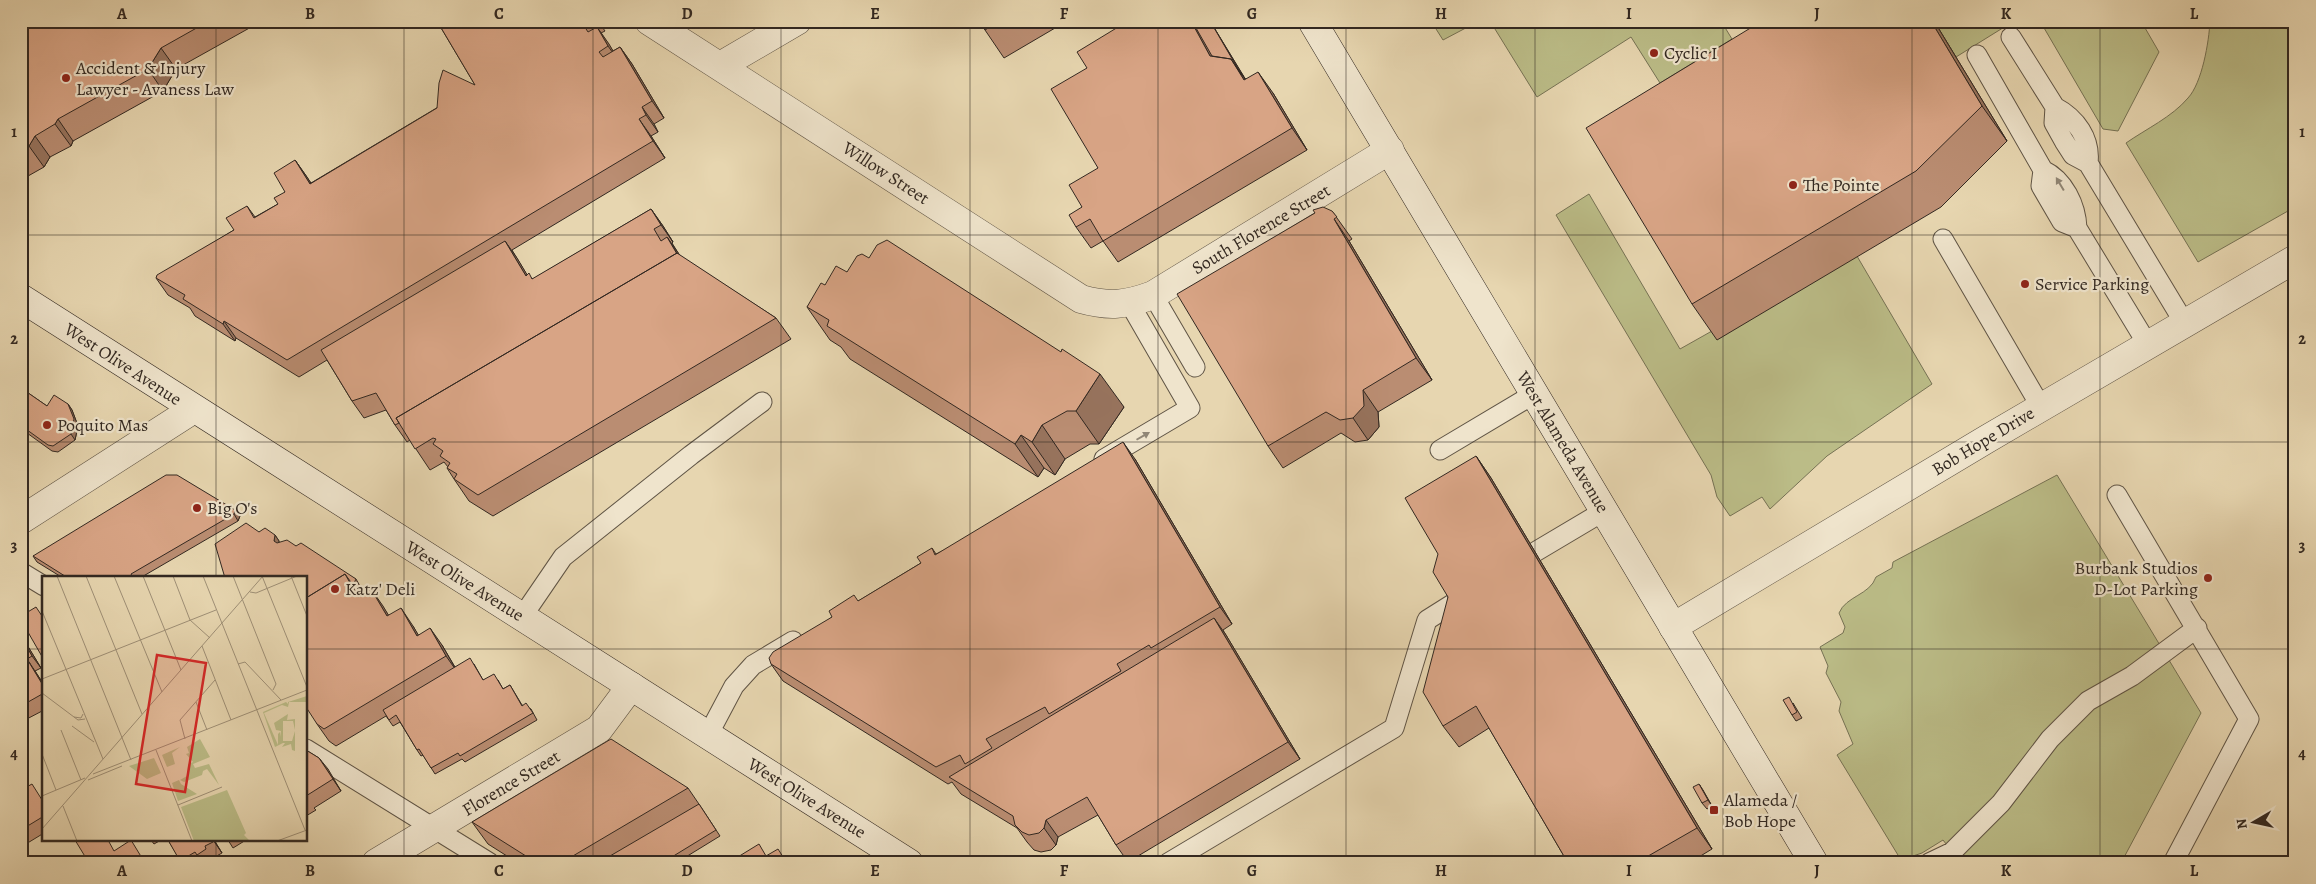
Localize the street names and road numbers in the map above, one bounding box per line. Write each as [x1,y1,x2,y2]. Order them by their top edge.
street label: Willow Street [837,135,934,210]
street label: South Florence Street [1187,178,1335,280]
street label: West Olive Avenue [59,317,186,411]
street label: West Alameda Avenue [1511,366,1615,517]
street label: Bob Hope Drive [1927,401,2039,481]
street label: West Olive Avenue [401,534,529,627]
street label: Florence Street [457,744,565,822]
street label: West Olive Avenue [743,751,871,844]

